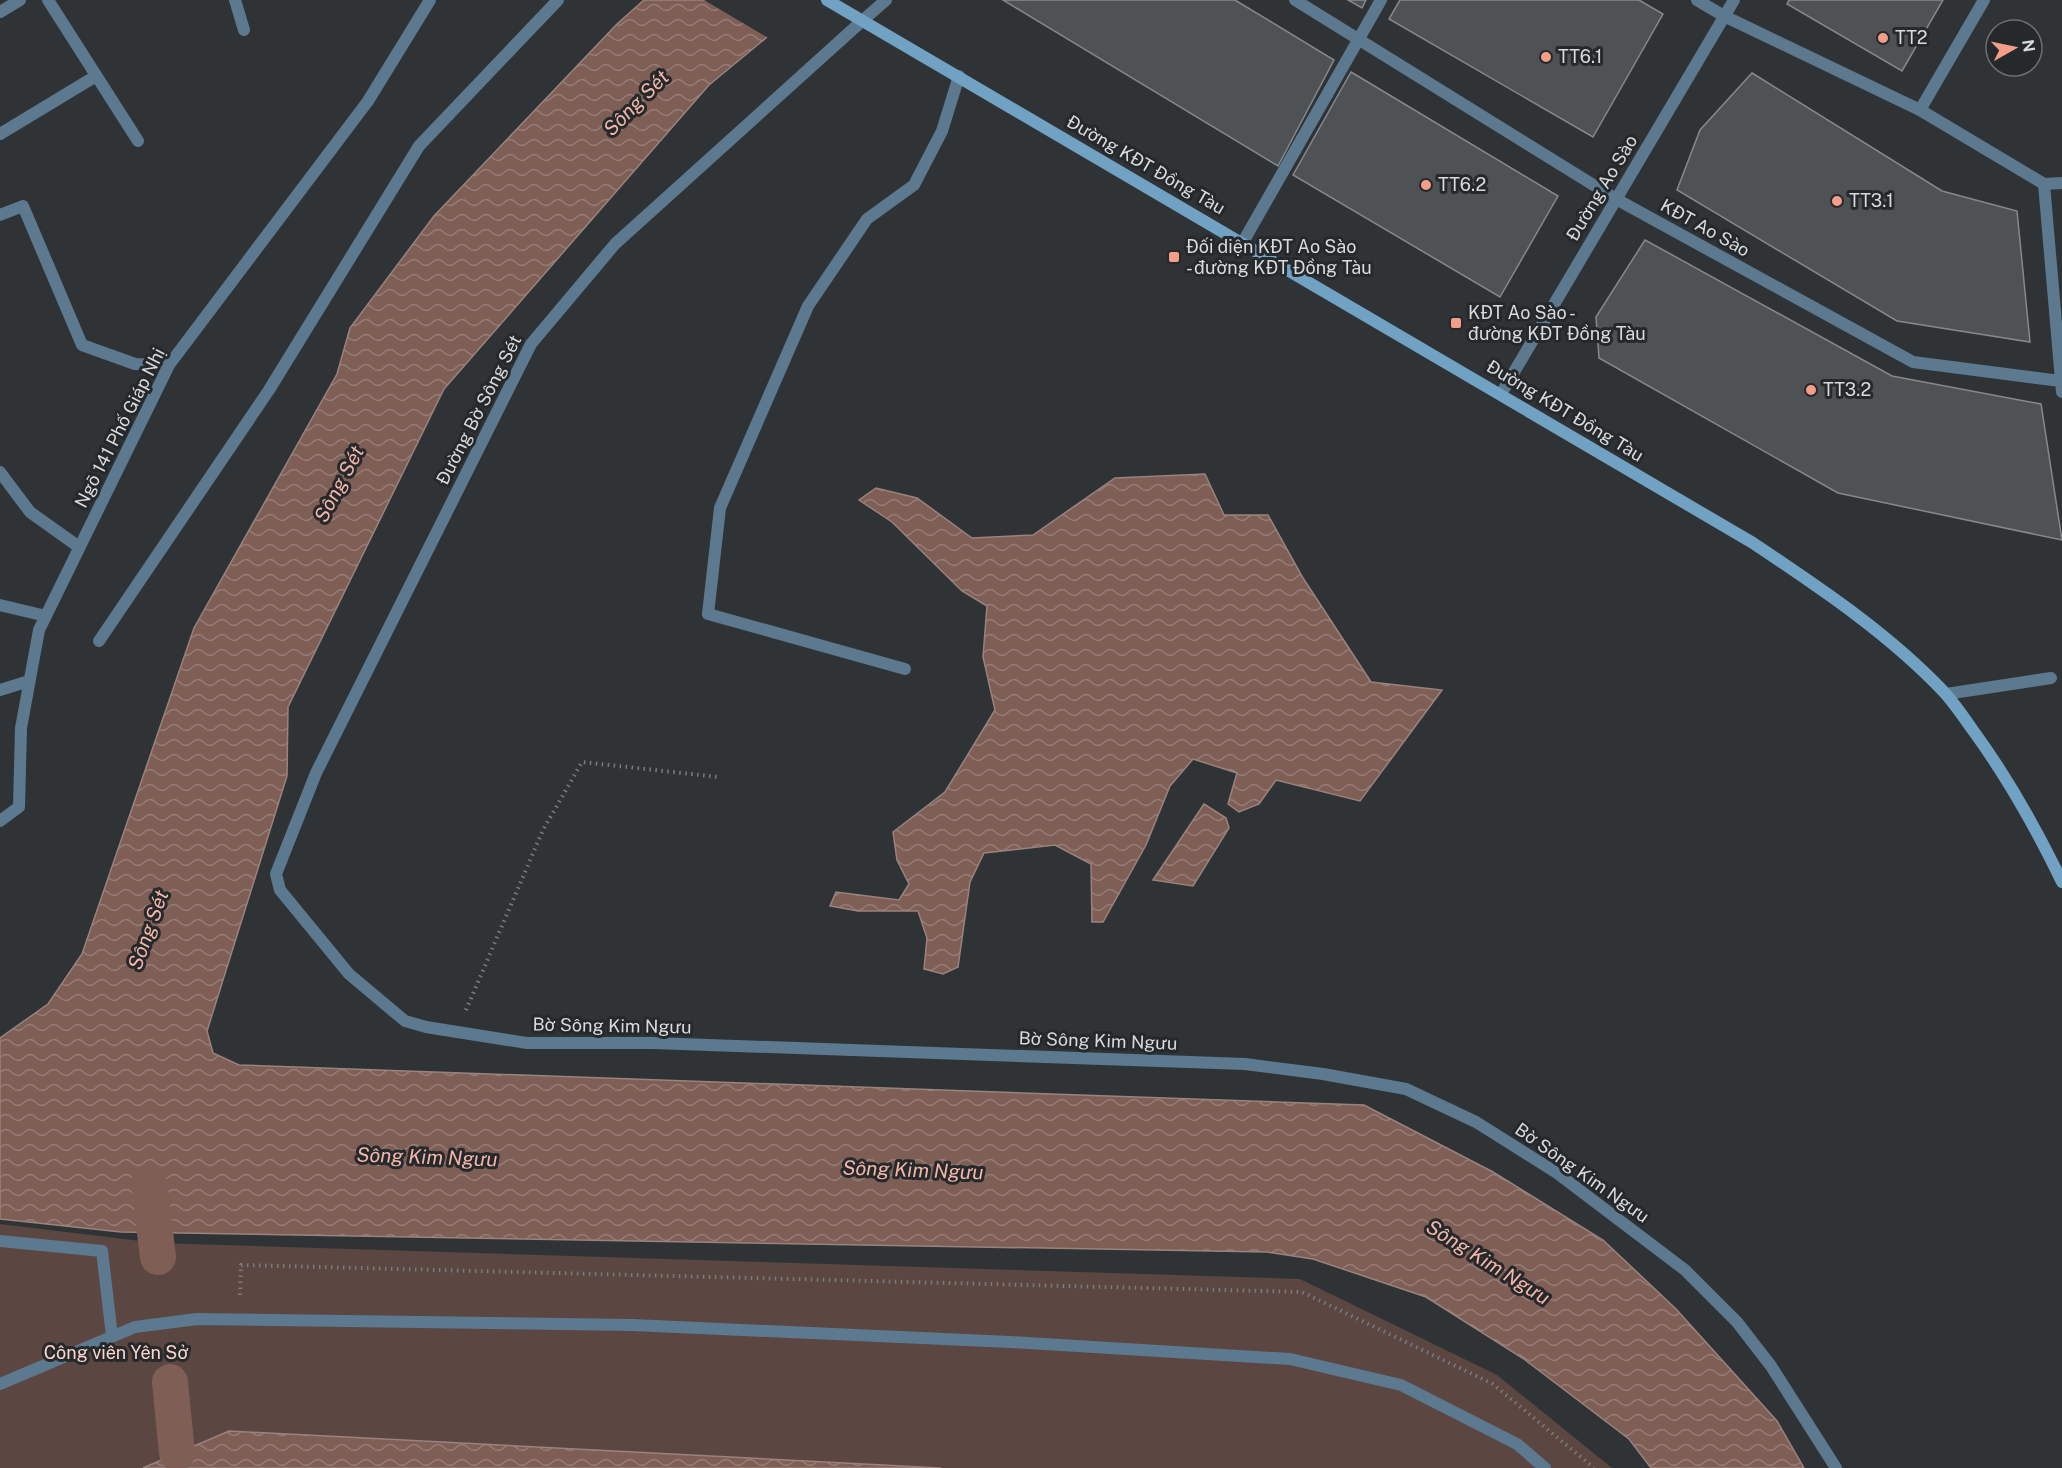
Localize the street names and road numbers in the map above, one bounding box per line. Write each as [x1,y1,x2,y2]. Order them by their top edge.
street label: Đường KĐT Đồng Tàu [1063,111,1229,219]
street label: Đường Ao Sào [1562,131,1641,245]
street label: KĐT Ao Sào [1657,194,1753,261]
street label: Đường Bờ Sông Sét [432,331,525,488]
street label: Ngõ 141 Phố Giáp Nhị [70,344,169,511]
street label: Đường KĐT Đồng Tàu [1483,355,1648,466]
street label: Bờ Sông Kim Ngưu [532,1014,692,1037]
street label: Bờ Sông Kim Ngưu [1018,1027,1178,1054]
street label: Bờ Sông Kim Ngưu [1511,1118,1653,1227]

